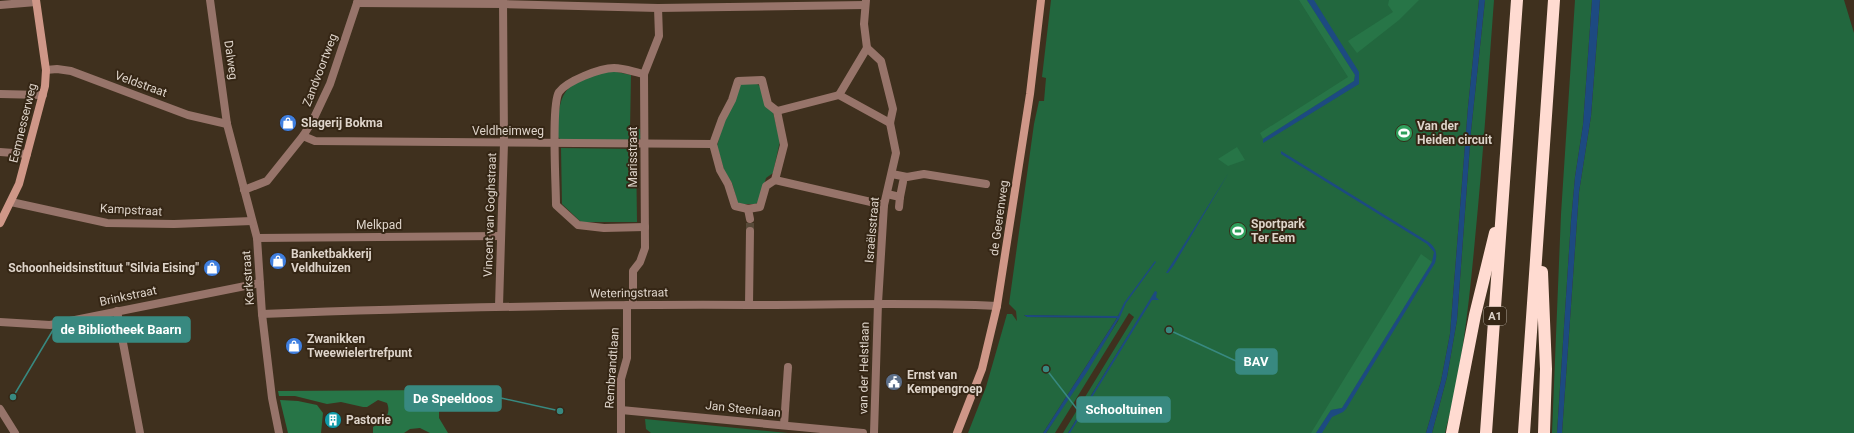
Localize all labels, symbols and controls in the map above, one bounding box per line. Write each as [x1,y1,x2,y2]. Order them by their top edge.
street label: Zandvoortweg [300,32,340,108]
street label: Dalweg [221,39,241,81]
street label: Veldstraat [113,68,169,100]
street label: Eemnesserweg [6,82,40,164]
shop icon: Slagerij Bokma [278,113,298,133]
place label: Slagerij Bokma [301,116,383,130]
place label: Van der Heiden circuit [1417,119,1492,147]
sports icon: Van der Heiden circuit [1394,123,1414,143]
street label: Veldheimweg [472,124,544,138]
street label: Marisstraat [626,126,640,188]
street label: Vincent van Goghstraat [481,152,499,277]
street label: de Geerenweg [987,179,1011,257]
street label: Israëlsstraat [862,196,882,264]
street label: Kampstraat [100,201,163,219]
place label: Sportpark Ter Eem [1251,217,1305,245]
street label: Melkpad [356,218,402,232]
sports icon: Sportpark Ter Eem [1228,221,1248,241]
place label: Banketbakkerij Veldhuizen [291,247,372,275]
street label: Kerkstraat [239,250,257,306]
shop icon: Banketbakkerij Veldhuizen [268,251,288,271]
shop icon: Schoonheidsinstituut "Silvia Eising" [202,258,222,278]
place label: Schoonheidsinstituut "Silvia Eising" [8,261,199,275]
street label: Brinkstraat [98,283,158,309]
street label: Weteringstraat [590,285,668,301]
road number: A1 [1484,307,1506,325]
callout: de Bibliotheek Baarn [53,317,190,342]
text: de Bibliotheek Baarn [61,322,182,337]
street label: van der Helstlaan [856,322,872,414]
street label: Rembrandtlaan [602,327,622,409]
place label: Zwanikken Tweewielertrefpunt [307,332,412,360]
shop icon: Zwanikken Tweewielertrefpunt [284,336,304,356]
callout: BAV [1236,349,1277,374]
text: BAV [1243,354,1269,369]
place label: Ernst van Kempengroep [907,368,983,396]
public building icon: Ernst van Kempengroep [884,372,904,392]
callout: De Speeldoos [405,386,501,411]
text: De Speeldoos [413,391,493,406]
callout: Schooltuinen [1077,397,1170,422]
street label: Jan Steenlaan [705,398,781,420]
text: Schooltuinen [1086,402,1162,417]
building icon: Pastorie [323,410,343,430]
place label: Pastorie [346,413,392,427]

